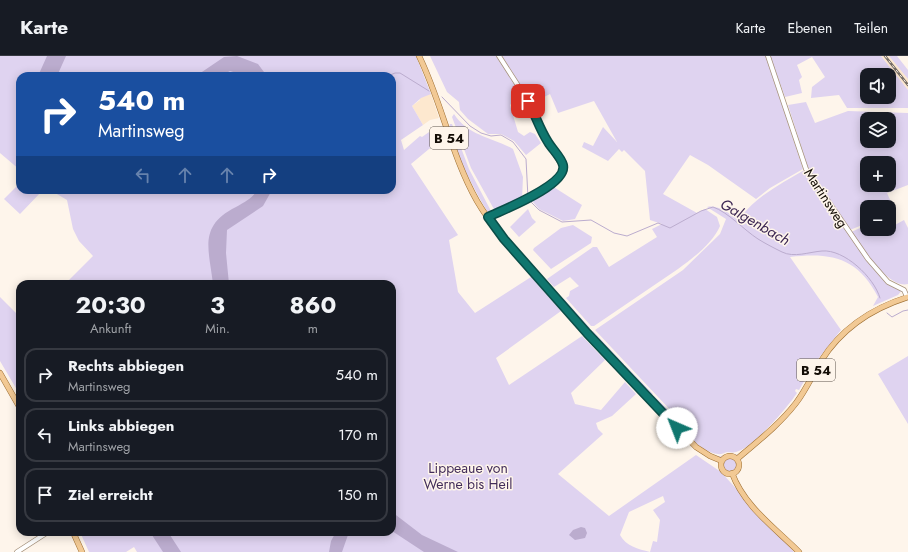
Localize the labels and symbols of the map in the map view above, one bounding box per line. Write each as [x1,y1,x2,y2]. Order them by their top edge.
pin [511,84,545,118]
road number: B 54 [430,127,468,149]
street label: Martinsweg [799,164,853,232]
water label: Galgenbach [716,193,794,251]
road number: B 54 [797,359,835,381]
position arrow [656,407,698,449]
park label: Lippeaue von Werne bis Heil [423,458,513,494]

